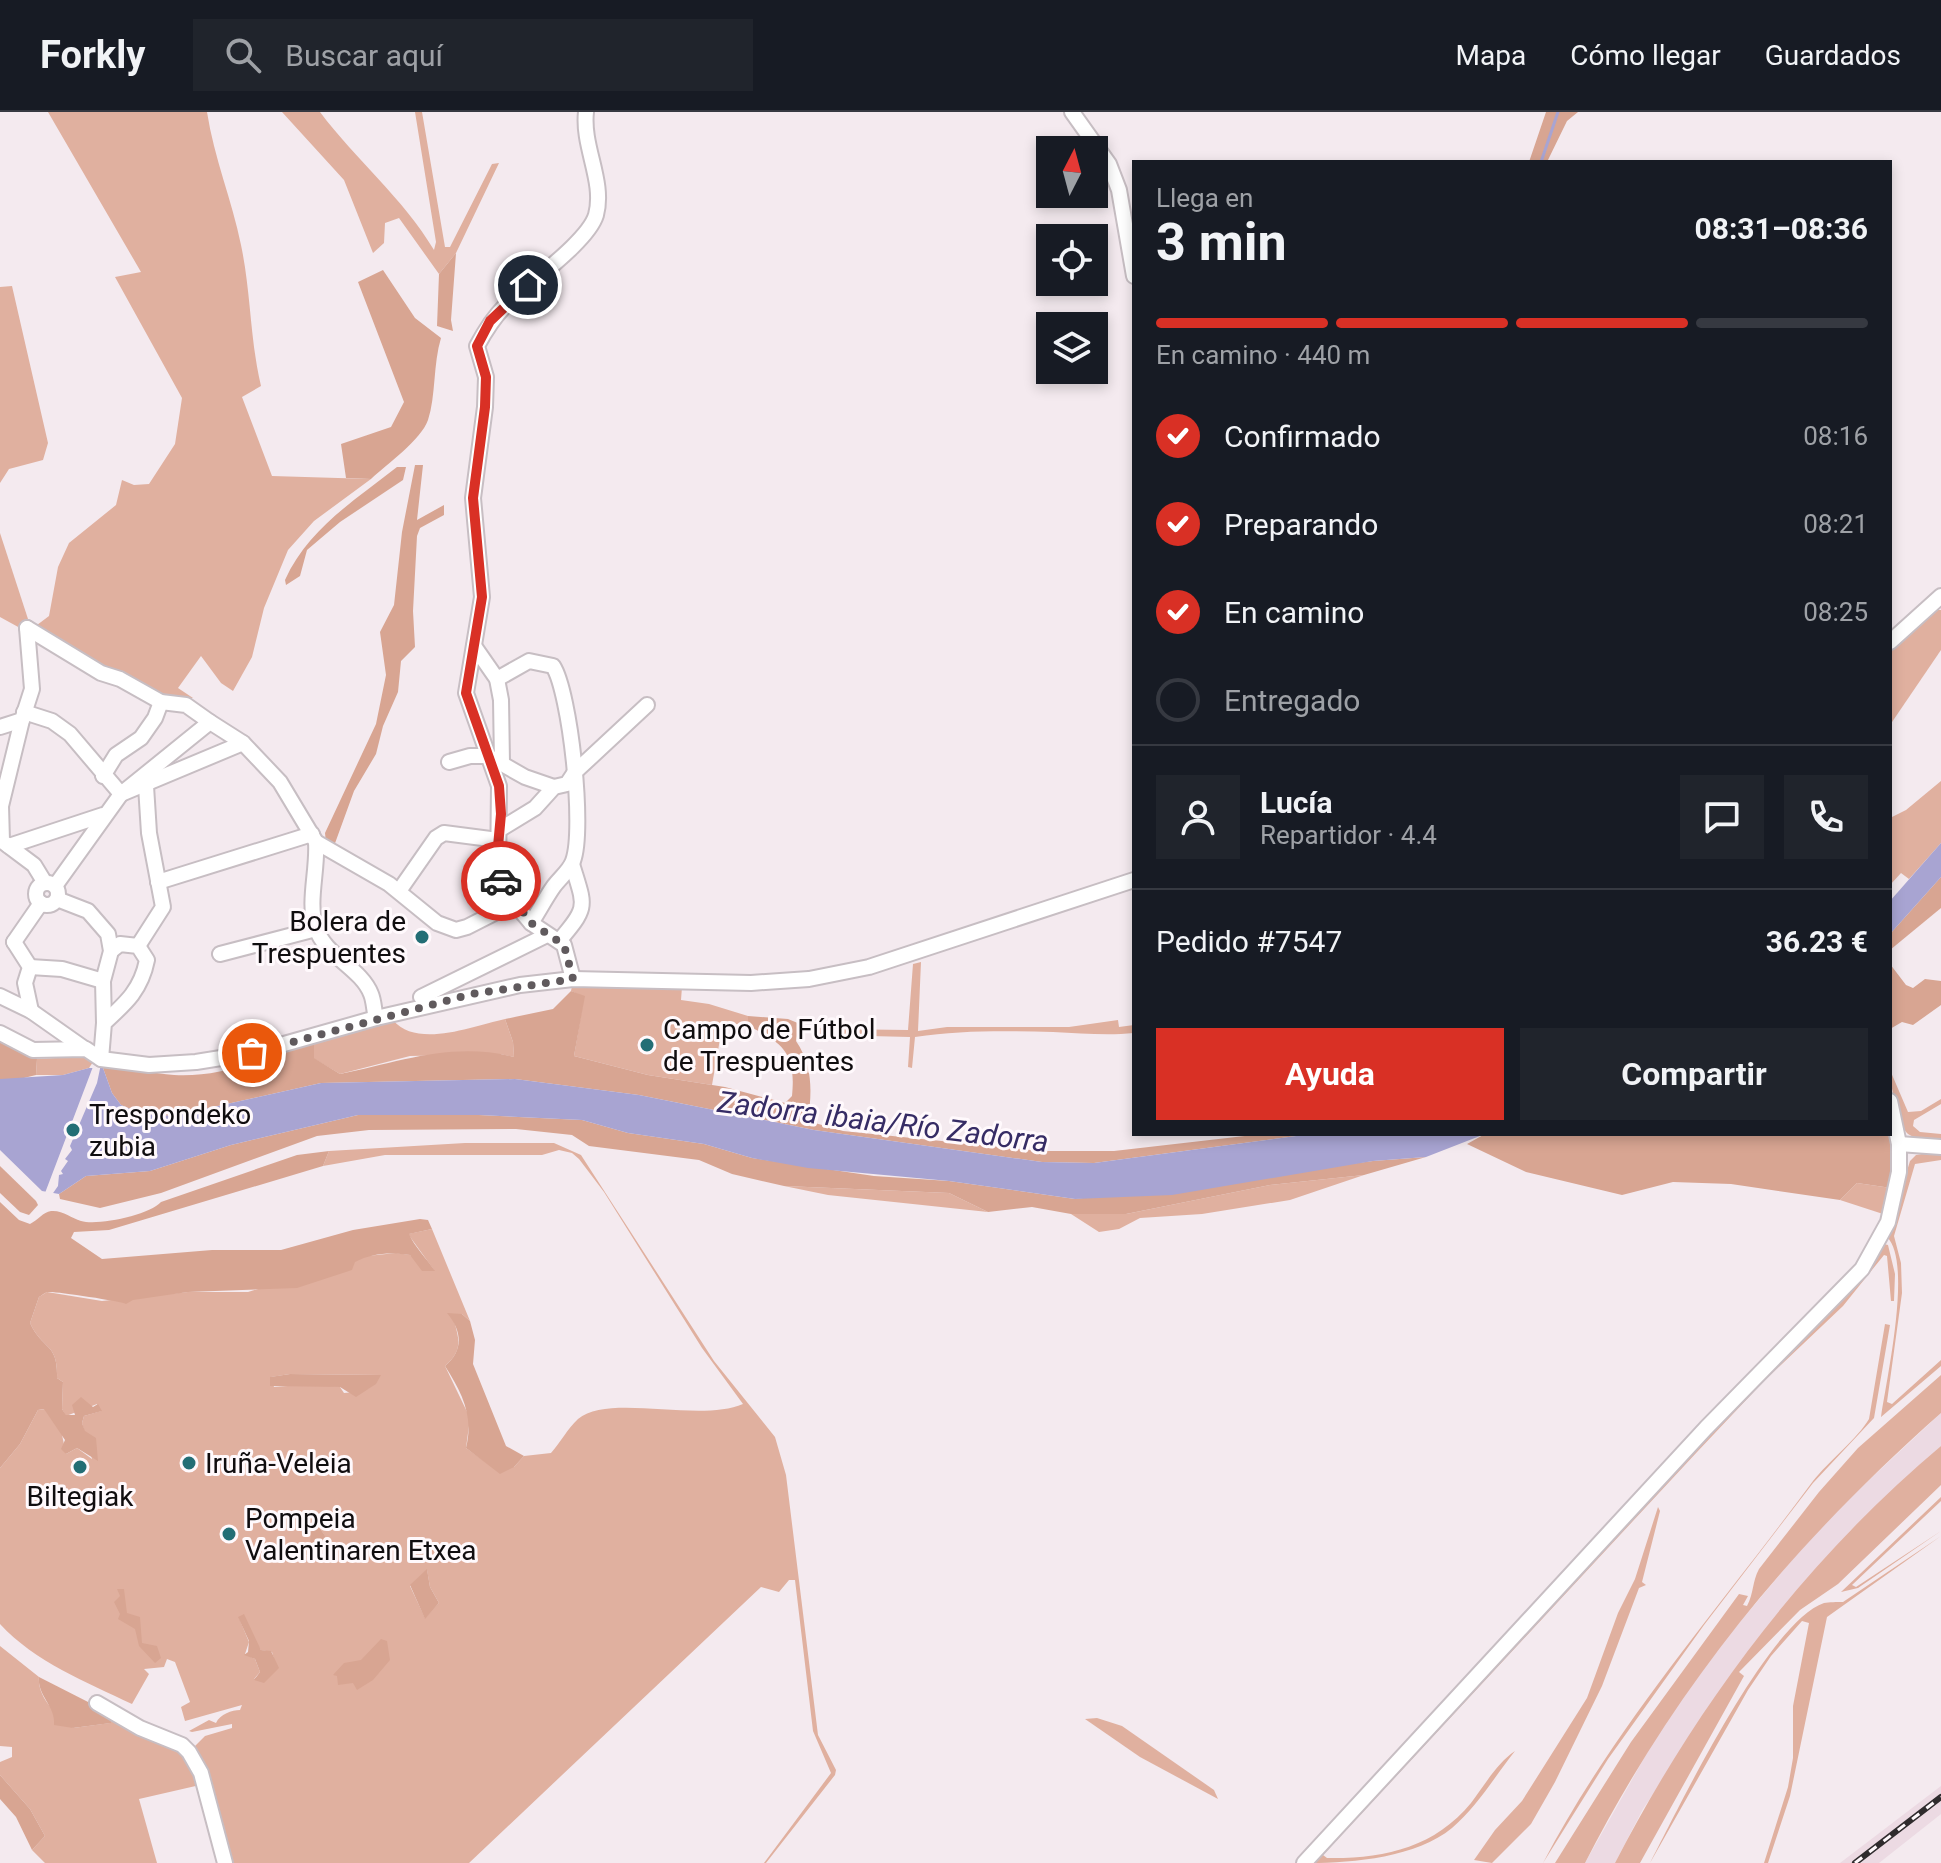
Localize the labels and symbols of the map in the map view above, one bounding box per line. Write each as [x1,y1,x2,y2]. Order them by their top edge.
north arrow [1036,136,1108,208]
pin [494,251,562,319]
courier [461,841,541,921]
place label: Bolera de Trespuentes [252,905,406,970]
marker: Bolera de Trespuentes [413,928,431,946]
place label: Campo de Fútbol de Trespuentes [663,1013,876,1078]
pin [218,1019,286,1087]
marker: Campo de Fútbol de Trespuentes [638,1036,656,1054]
water label: Zadorra ibaia/Río Zadorra [715,1084,1051,1159]
place label: Trespondeko zubia [89,1098,251,1163]
marker: Trespondeko zubia [64,1121,82,1139]
place label: Iruña-Veleia [205,1447,352,1480]
marker: Iruña-Veleia [180,1454,198,1472]
marker: Biltegiak [71,1458,89,1476]
place label: Biltegiak [26,1480,134,1513]
place label: Pompeia Valentinaren Etxea [245,1502,476,1567]
marker: Pompeia Valentinaren Etxea [220,1525,238,1543]

